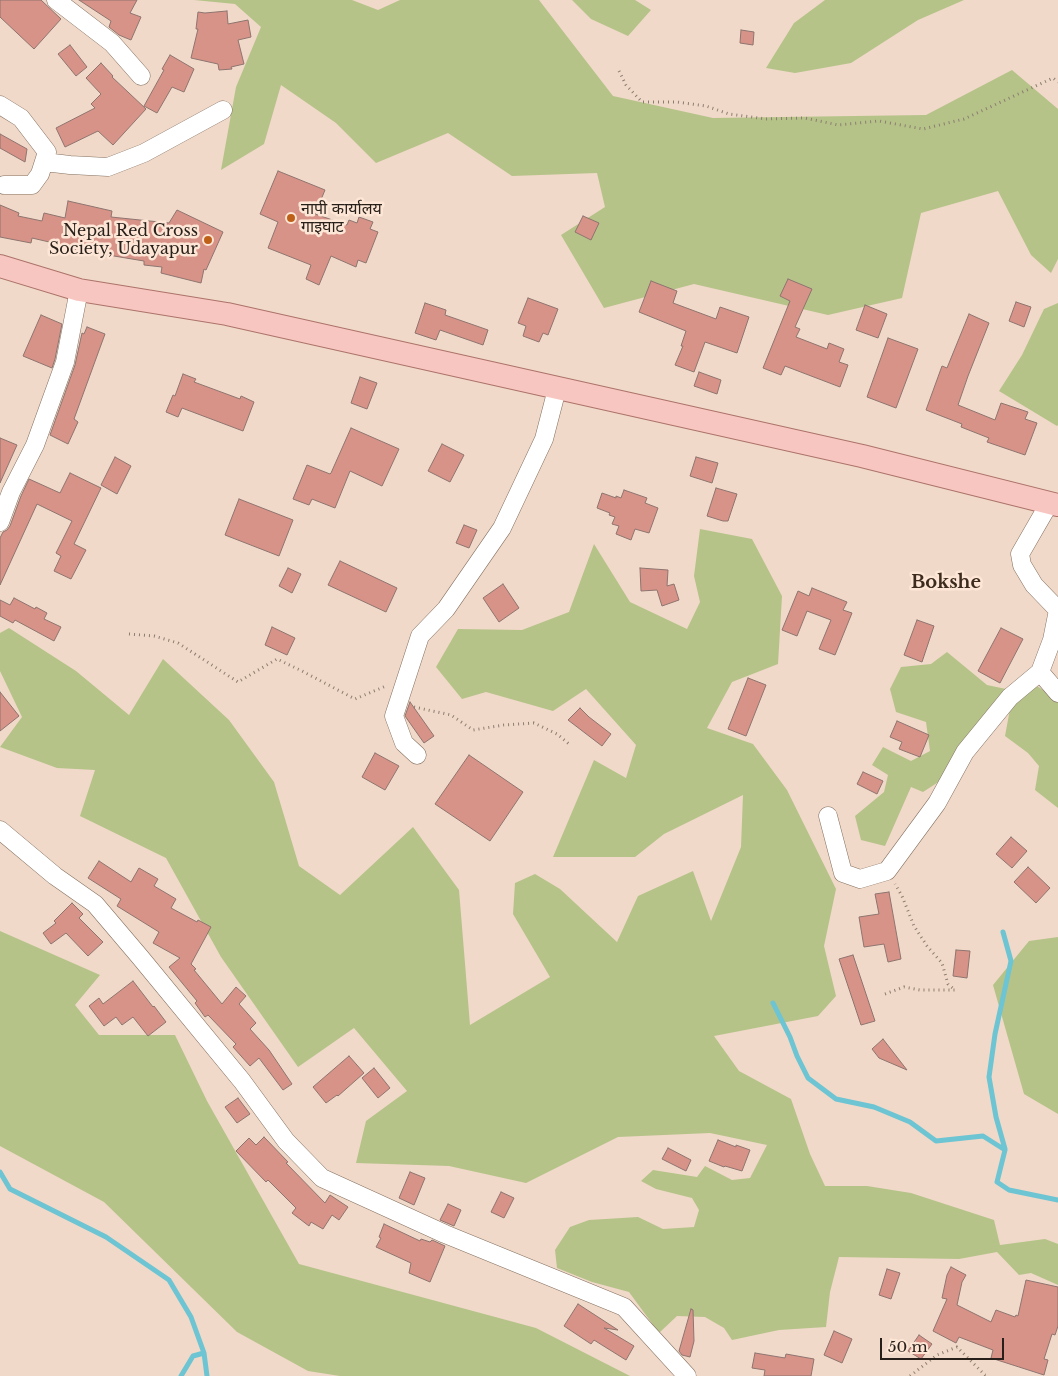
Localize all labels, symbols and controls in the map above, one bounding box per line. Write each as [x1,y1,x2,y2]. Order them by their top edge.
place label: नापी कार्यालय गाइघाट [301,199,382,237]
marker: नापी कार्यालय गाइघाट [285,212,297,224]
place label: Nepal Red Cross Society, Udayapur [49,221,198,259]
marker: Nepal Red Cross Society, Udayapur [202,234,214,246]
district label: Bokshe [911,572,981,594]
scale bar [883,1328,1007,1360]
text: 50 m [888,1337,928,1356]

